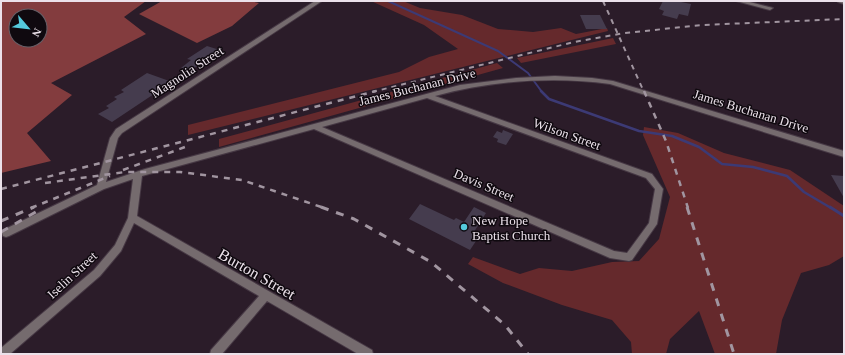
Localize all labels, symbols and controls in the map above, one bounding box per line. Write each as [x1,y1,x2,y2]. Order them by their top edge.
north arrow [8,8,48,48]
text: N [30,26,44,39]
street label: Magnolia Street [148,43,226,101]
street label: James Buchanan Drive [357,65,477,109]
street label: James Buchanan Drive [691,86,811,136]
street label: Wilson Street [531,115,603,153]
street label: Davis Street [452,166,517,205]
place label: New Hope Baptist Church [472,213,551,243]
marker: New Hope Baptist Church [459,222,469,232]
street label: Burton Street [216,245,299,303]
street label: Iselin Street [44,248,100,302]

